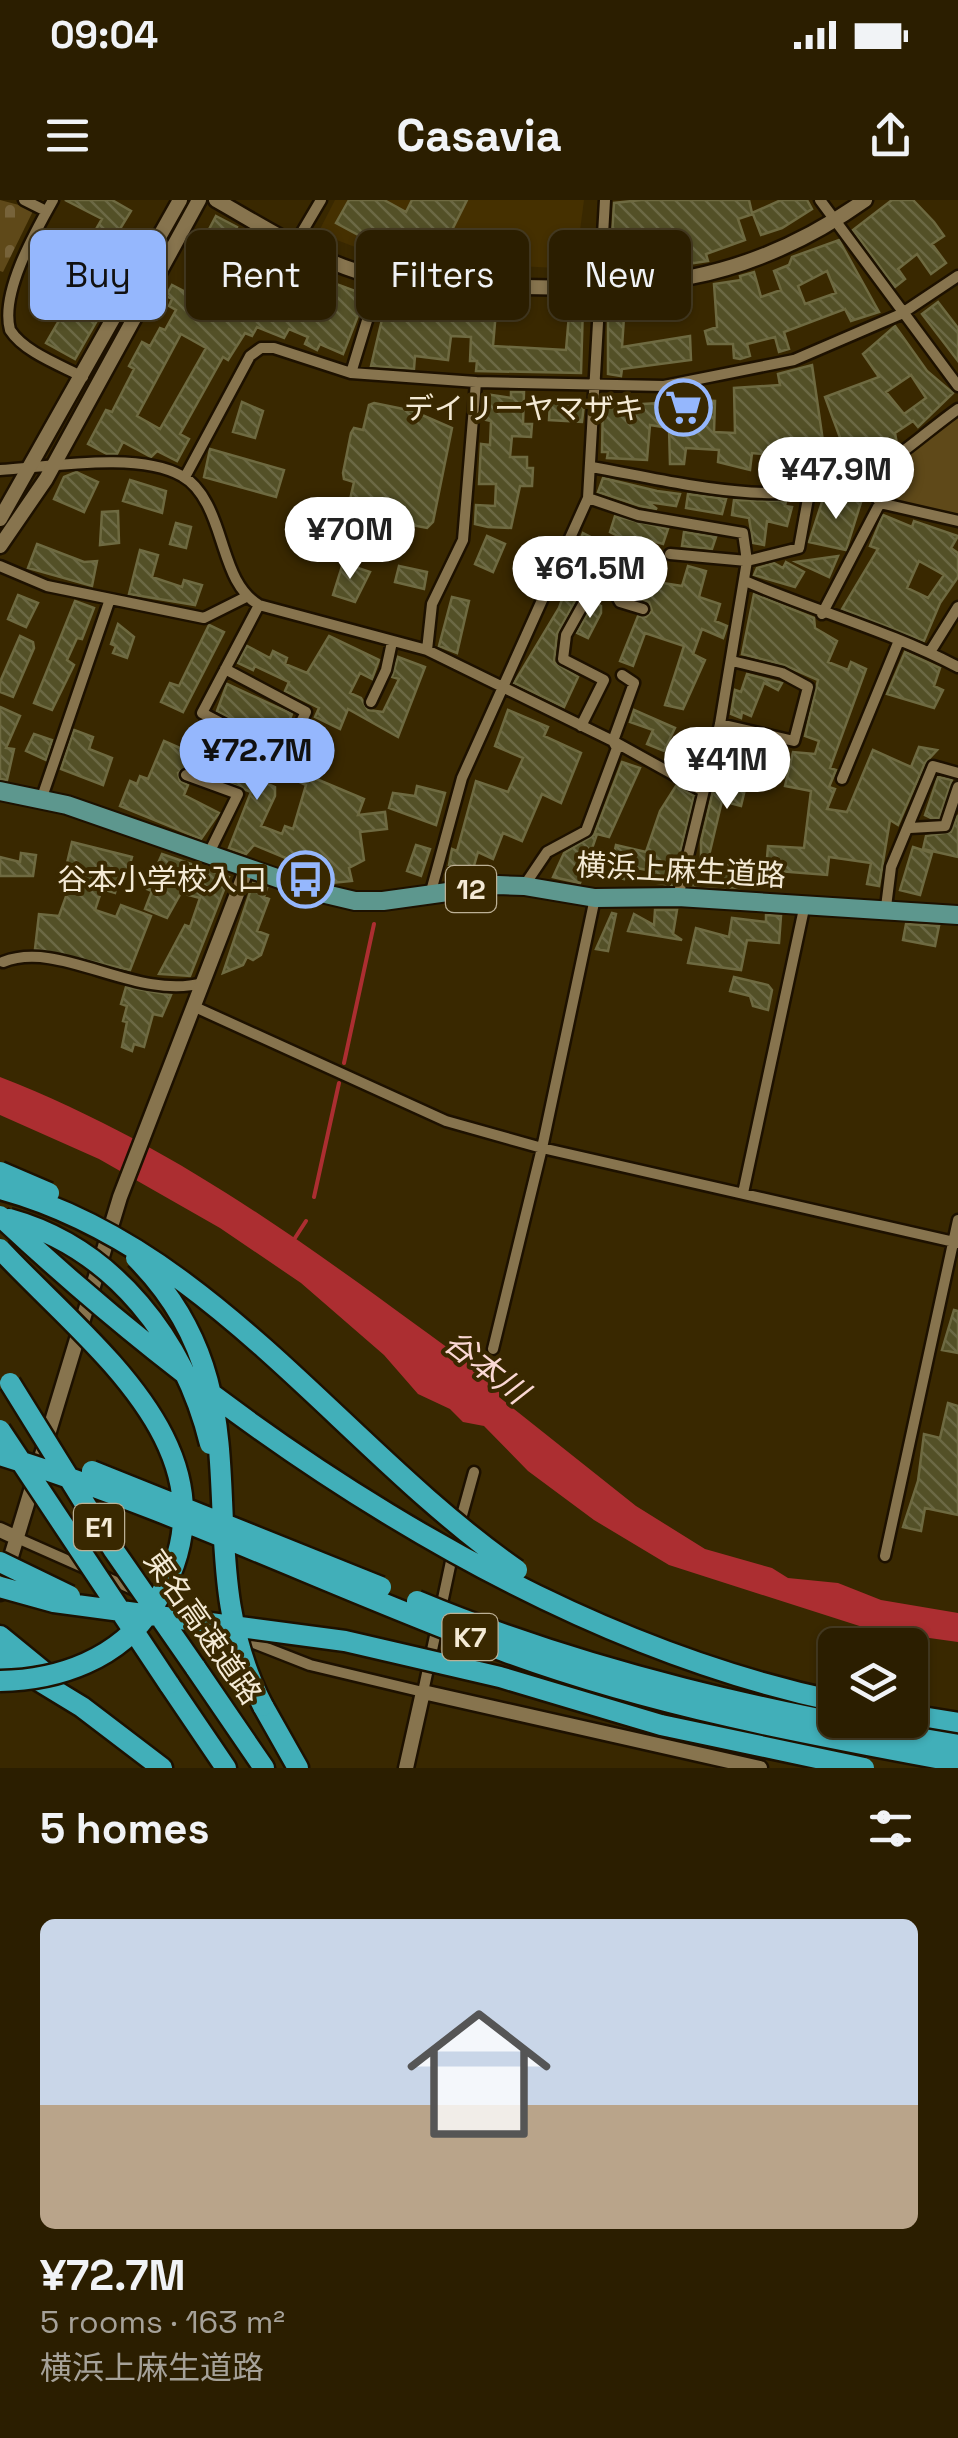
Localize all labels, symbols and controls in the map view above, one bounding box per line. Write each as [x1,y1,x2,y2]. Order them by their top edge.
text: 09:04 [50,11,158,59]
text: Casavia [396,107,562,164]
icon: menu [40,108,95,163]
icon: share [863,108,918,163]
chip: Buy [30,230,166,320]
chip: Rent [186,230,336,320]
chip: Filters [356,230,529,320]
chip: New [549,230,691,320]
supermarket icon: デイリーヤマザキ [653,378,713,438]
place label: デイリーヤマザキ [404,389,644,428]
pin: ¥47.9M [755,437,917,522]
text: ¥47.9M [780,449,892,489]
pin: ¥70M [291,497,409,582]
text: ¥70M [307,509,393,549]
pin: ¥61.5M [509,536,671,621]
text: ¥61.5M [535,548,645,588]
pin: ¥72.7M [176,718,338,803]
pin: ¥41M [668,727,786,812]
text: ¥72.7M [202,730,312,770]
text: ¥41M [686,739,768,779]
street label: 横浜上麻生道路 [575,845,787,895]
bus stop icon: 谷本小学校入口 [276,849,336,909]
place label: 谷本小学校入口 [57,860,267,899]
road number: 12 [446,866,496,912]
water label: 谷本川 [436,1322,538,1414]
road number: E1 [74,1504,124,1550]
street label: 東名高速道路 [135,1542,271,1712]
road number: K7 [442,1614,498,1660]
map controls [818,1628,928,1738]
button: layers [818,1628,928,1738]
icon: filters [863,1801,918,1856]
text: 5 homes [40,1802,210,1855]
icon: home [389,1984,569,2164]
text: ¥72.7M [40,2249,186,2302]
text: 5 rooms · 163 m² [40,2302,285,2342]
text: 横浜上麻生道路 [40,2348,264,2388]

